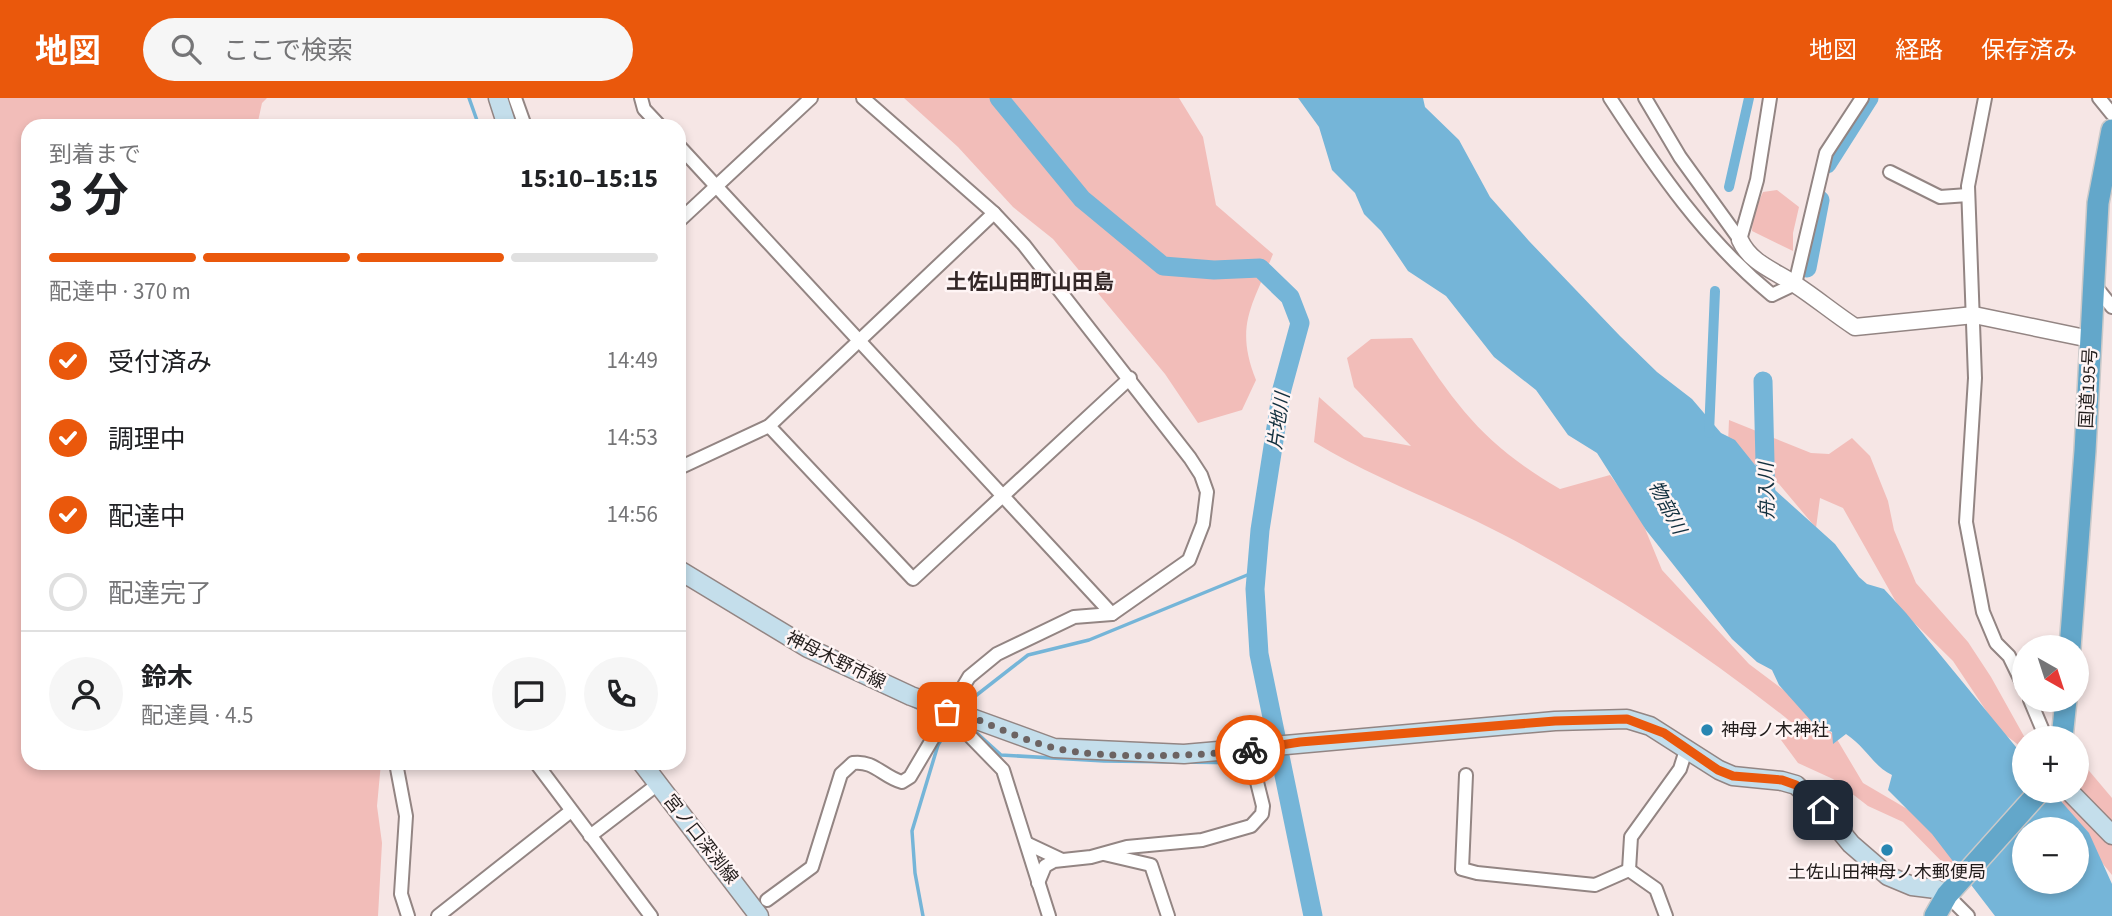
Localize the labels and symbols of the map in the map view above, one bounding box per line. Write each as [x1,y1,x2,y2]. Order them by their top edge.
district label: 土佐山田町山田島 [946,267,1114,297]
street label: 国道195号 [2074,347,2103,429]
water label: 片地川 [1262,389,1297,451]
water label: 舟入川 [1753,460,1781,520]
water label: 物部川 [1641,476,1693,541]
street label: 神母木野市線 [782,626,890,695]
north arrow [2012,635,2090,712]
pin [917,682,977,742]
courier [1215,715,1285,785]
place label: 神母ノ木神社 [1721,718,1829,743]
marker: 神母ノ木神社 [1699,722,1715,738]
pin [1793,780,1853,840]
street label: 宮ノ口深渕線 [658,789,744,890]
marker: 土佐山田神母ノ木郵便局 [1879,842,1895,858]
place label: 土佐山田神母ノ木郵便局 [1788,860,1986,885]

